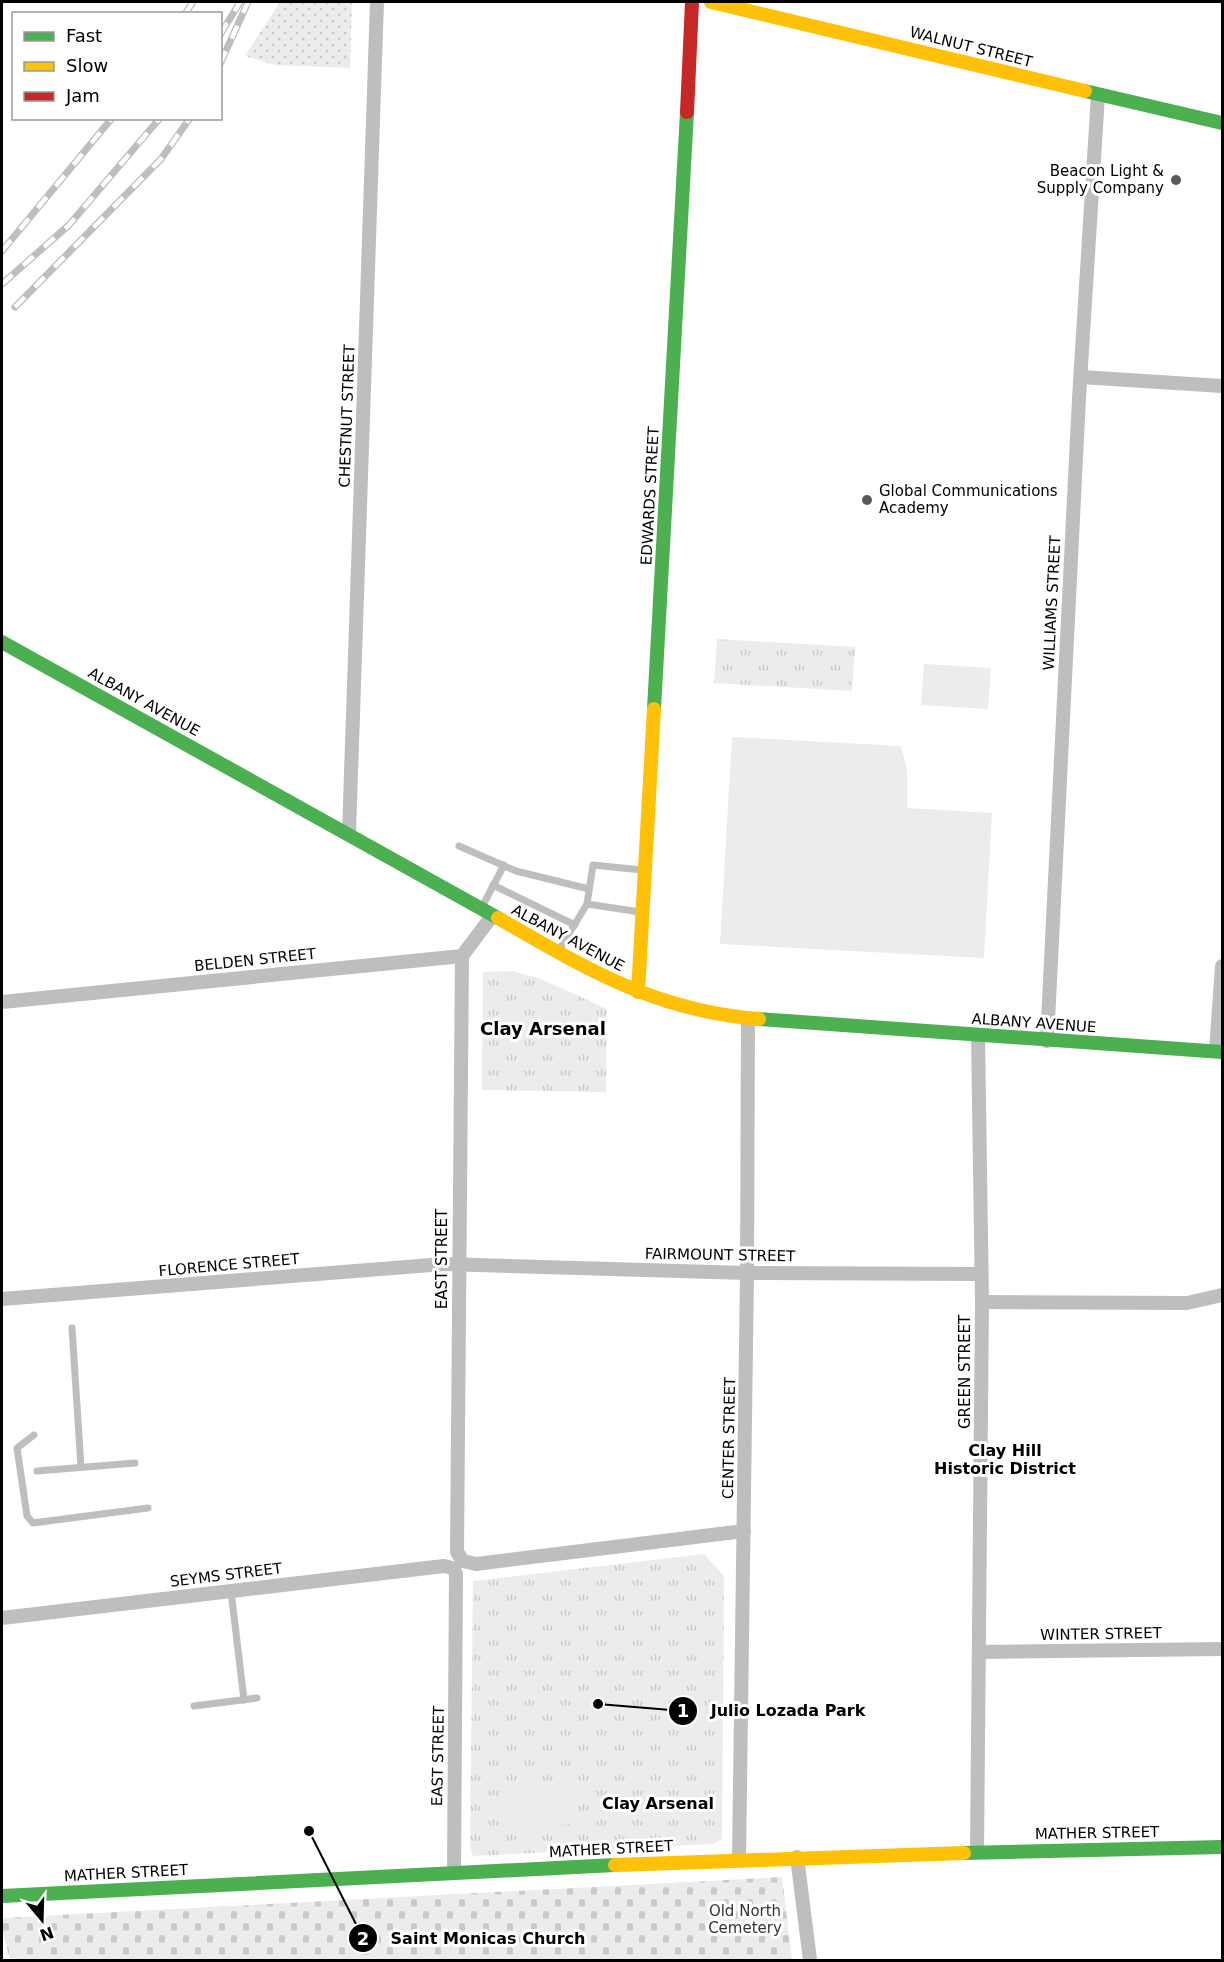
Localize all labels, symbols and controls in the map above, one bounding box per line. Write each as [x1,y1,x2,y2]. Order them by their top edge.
legend [12,12,222,120]
street label: WALNUT STREET [908,23,1035,71]
text: Fast [66,25,102,46]
text: Slow [66,55,108,76]
text: Jam [65,85,100,106]
place label: Beacon Light & Supply Company [1037,162,1164,197]
marker: Beacon Light & Supply Company [1169,173,1183,187]
street label: CHESTNUT STREET [336,343,359,488]
street label: EDWARDS STREET [637,425,663,566]
place label: Global Communications Academy [879,482,1058,517]
marker: Global Communications Academy [860,493,874,507]
street label: WILLIAMS STREET [1039,534,1065,671]
street label: ALBANY AVENUE [85,664,203,740]
street label: ALBANY AVENUE [509,901,627,975]
street label: BELDEN STREET [193,945,318,975]
street label: ALBANY AVENUE [971,1010,1097,1036]
district label: Clay Arsenal [480,1018,606,1039]
street label: EAST STREET [433,1208,451,1309]
street label: FAIRMOUNT STREET [645,1245,796,1265]
street label: FLORENCE STREET [158,1250,301,1280]
street label: GREEN STREET [956,1314,974,1429]
street label: CENTER STREET [719,1376,739,1499]
district label: Clay Hill Historic District [934,1441,1076,1478]
street label: SEYMS STREET [169,1559,284,1591]
street label: WINTER STREET [1040,1624,1163,1644]
callout: Julio Lozada Park [668,1694,877,1728]
text: 1 [677,1700,689,1721]
text: Julio Lozada Park [710,1701,866,1720]
street label: EAST STREET [428,1705,448,1806]
district label: Clay Arsenal [602,1794,714,1813]
street label: MATHER STREET [1035,1823,1160,1843]
street label: MATHER STREET [548,1837,674,1861]
street label: MATHER STREET [63,1861,189,1885]
north arrow [12,1890,72,1950]
park label: Old North Cemetery [708,1902,782,1937]
callout: Saint Monicas Church [348,1921,597,1955]
text: N [37,1923,56,1945]
text: 2 [357,1928,369,1949]
text: Saint Monicas Church [391,1929,585,1948]

